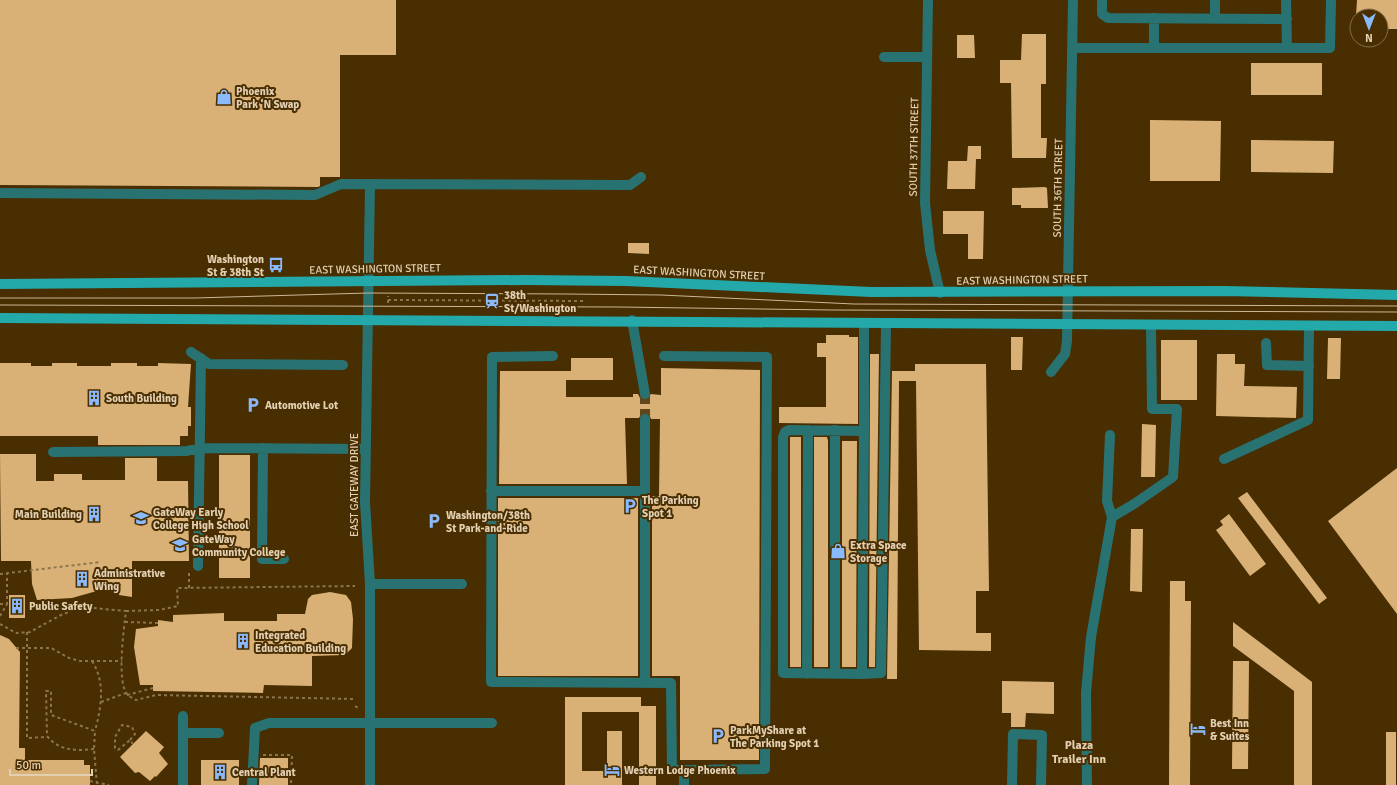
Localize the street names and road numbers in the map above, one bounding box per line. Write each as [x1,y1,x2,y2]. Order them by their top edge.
street label: SOUTH 37TH STREET [907,97,921,196]
street label: SOUTH 36TH STREET [1051,138,1065,237]
street label: EAST WASHINGTON STREET [309,261,442,277]
street label: EAST WASHINGTON STREET [633,263,766,283]
street label: EAST WASHINGTON STREET [956,272,1089,288]
street label: EAST GATEWAY DRIVE [348,433,361,537]

